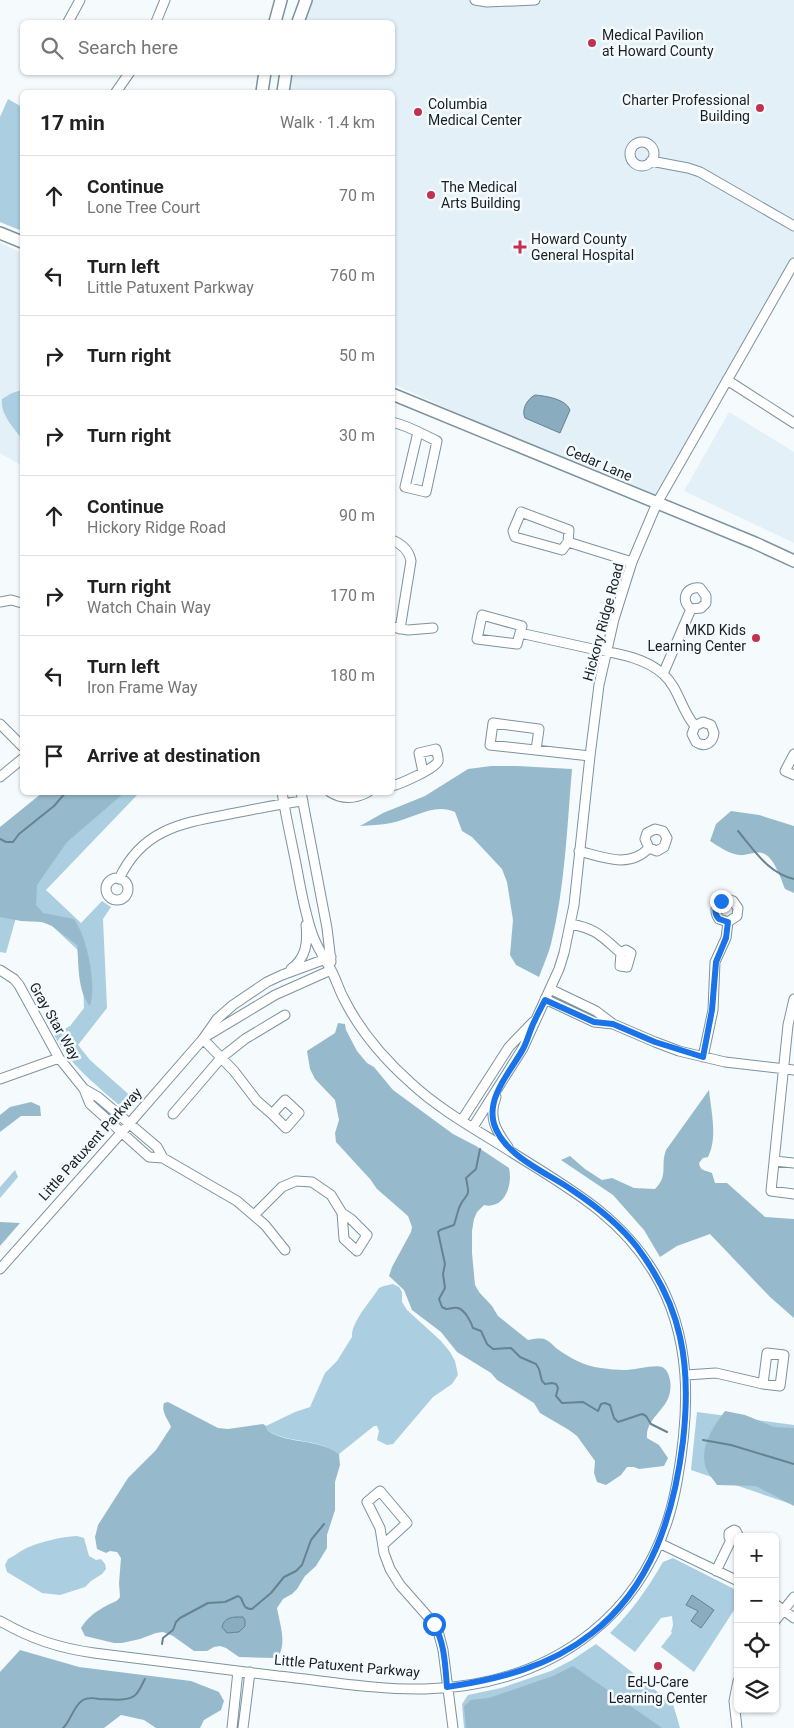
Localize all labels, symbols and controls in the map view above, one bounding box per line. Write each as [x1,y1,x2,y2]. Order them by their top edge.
search box [20,20,395,75]
place label: Medical Pavilion at Howard County [602,27,714,59]
icon: search [38,34,66,62]
text: Search here [78,36,178,59]
marker: Medical Pavilion at Howard County [586,37,598,49]
place label: Charter Professional Building [622,92,750,124]
place label: Columbia Medical Center [428,96,522,128]
marker: Charter Professional Building [754,102,766,114]
marker: Columbia Medical Center [412,106,424,118]
text: 17 min [40,111,105,135]
text: Walk · 1.4 km [280,113,375,132]
text: Continue [87,175,164,198]
place label: The Medical Arts Building [441,179,521,211]
icon: ahead [40,182,68,210]
text: 70 m [339,186,375,205]
marker: The Medical Arts Building [425,189,437,201]
text: Lone Tree Court [87,198,200,217]
place label: Howard County General Hospital [531,231,634,263]
marker: Howard County General Hospital [513,240,527,254]
text: Turn left [87,255,160,278]
icon: left [40,262,68,290]
text: 760 m [330,266,375,285]
text: Little Patuxent Parkway [87,278,254,297]
icon: right [40,342,68,370]
text: Turn right [87,344,171,367]
text: 50 m [339,346,375,365]
icon: right [40,422,68,450]
text: Turn right [87,424,171,447]
text: 30 m [339,426,375,445]
street label: Cedar Lane [563,442,635,484]
text: Continue [87,495,164,518]
icon: ahead [40,502,68,530]
text: 90 m [339,506,375,525]
text: Hickory Ridge Road [87,518,226,537]
street label: Hickory Ridge Road [580,561,626,683]
text: Turn right [87,575,171,598]
icon: right [40,582,68,610]
text: 170 m [330,586,375,605]
text: Watch Chain Way [87,598,211,617]
place label: MKD Kids Learning Center [647,622,746,654]
marker: MKD Kids Learning Center [750,632,762,644]
text: Turn left [87,655,160,678]
icon: left [40,662,68,690]
text: 180 m [330,666,375,685]
text: Iron Frame Way [87,678,198,697]
icon: arrive [40,742,68,770]
text: Arrive at destination [87,744,260,767]
route end [710,890,733,913]
street label: Gray Star Way [26,979,84,1063]
street label: Little Patuxent Parkway [35,1084,145,1204]
map controls [734,1533,779,1713]
button: + [734,1533,779,1578]
button: − [734,1578,779,1623]
route start [423,1613,446,1636]
button: locate [734,1623,779,1668]
street label: Little Patuxent Parkway [274,1652,421,1680]
marker: Ed-U-Care Learning Center [652,1660,664,1672]
button: layers [734,1668,779,1713]
place label: Ed-U-Care Learning Center [609,1674,708,1706]

